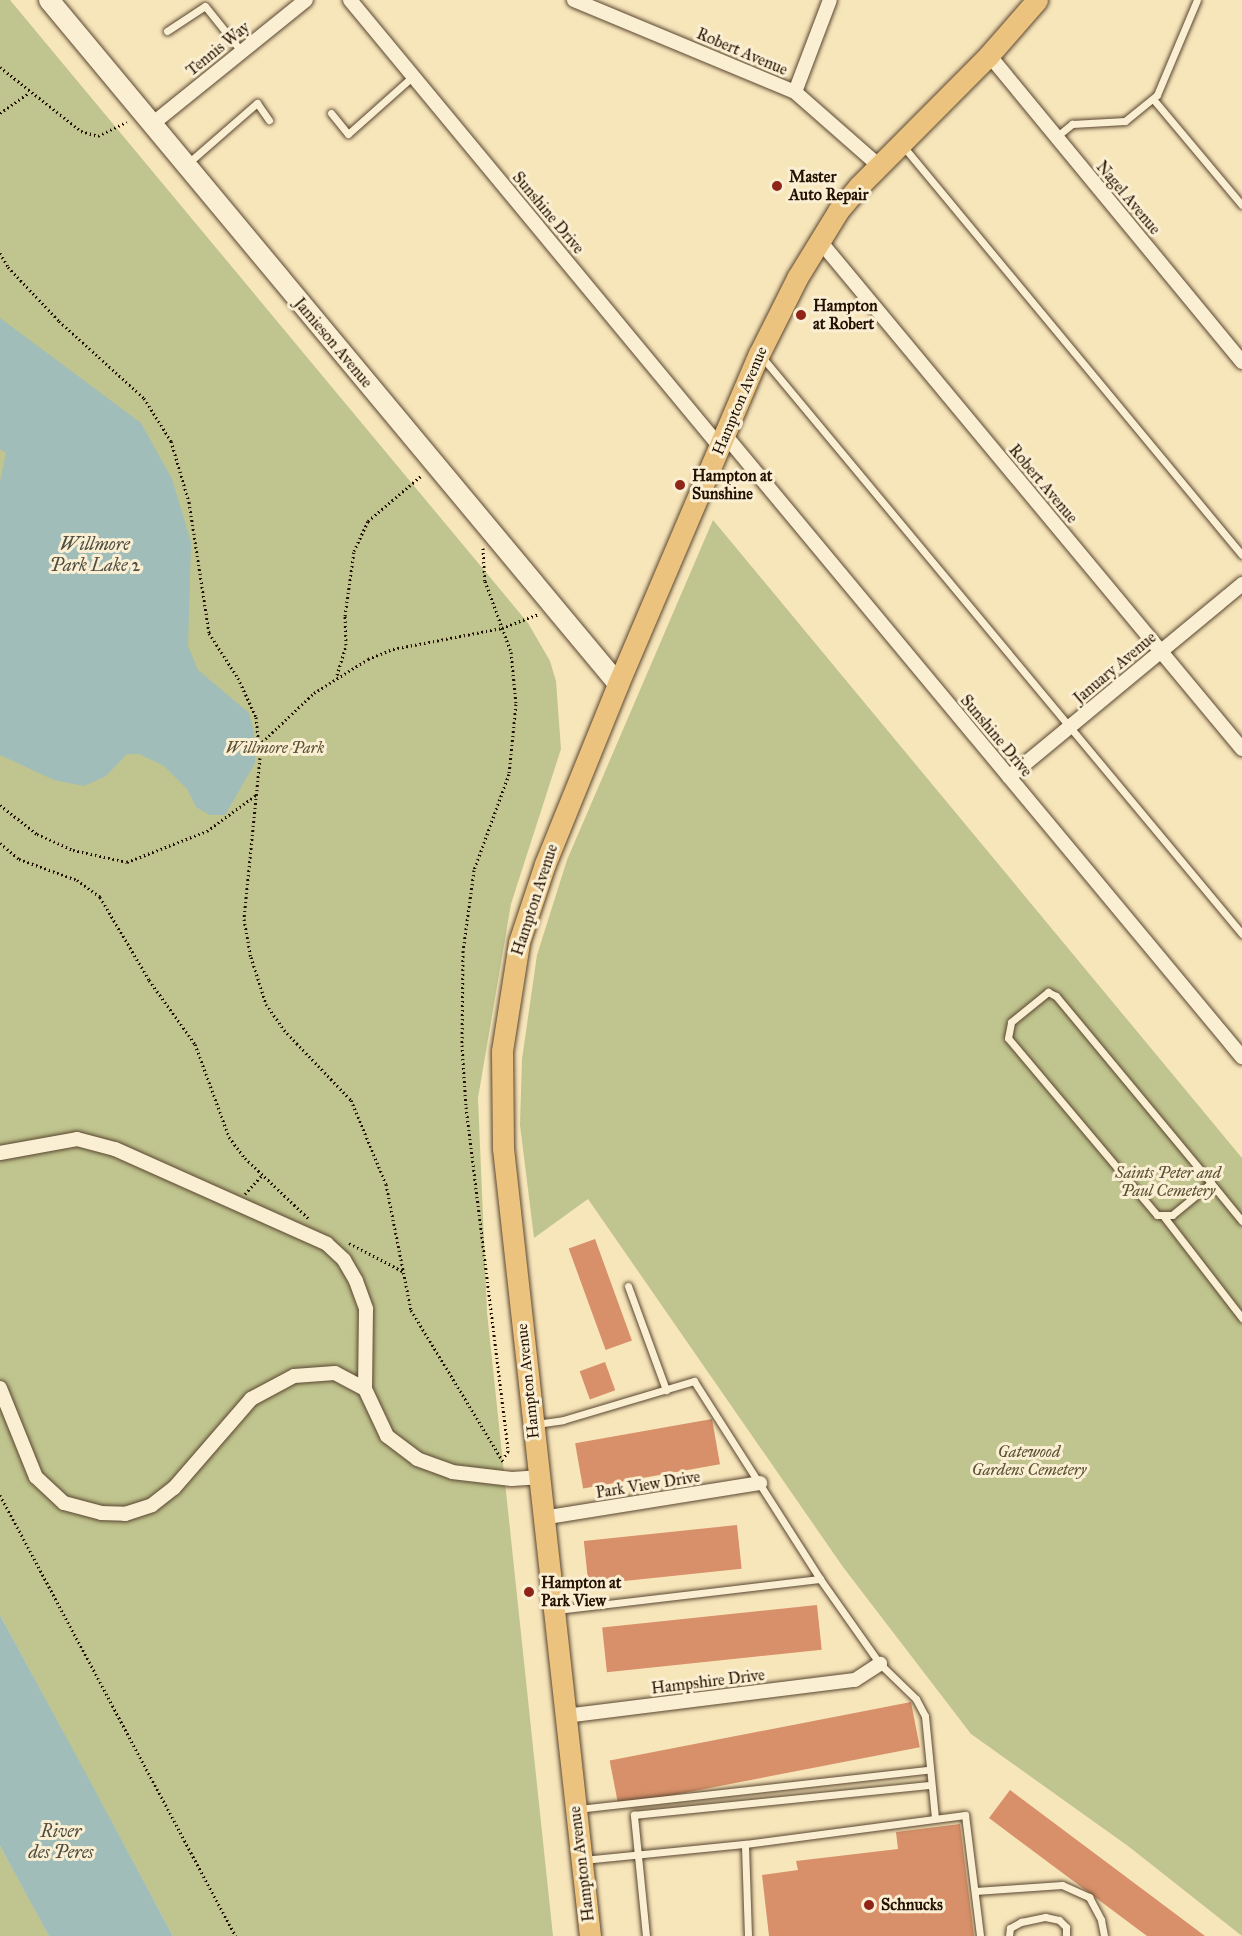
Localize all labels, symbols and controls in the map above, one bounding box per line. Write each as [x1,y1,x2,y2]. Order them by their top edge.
street label: Tennis Way [183,18,253,80]
street label: Robert Avenue [694,24,790,80]
street label: Nagel Avenue [1092,157,1164,239]
place label: Master Auto Repair [789,167,868,205]
street label: Sunshine Drive [508,168,588,258]
marker: Master Auto Repair [770,179,784,193]
street label: Jamieson Avenue [290,294,376,392]
place label: Hampton at Robert [813,296,878,334]
marker: Hampton at Robert [794,308,808,322]
street label: Hampton Avenue [708,344,772,458]
street label: Robert Avenue [1005,441,1081,527]
place label: Hampton at Sunshine [692,466,772,504]
marker: Hampton at Sunshine [673,478,687,492]
water label: Willmore Park Lake 2 [50,534,140,576]
street label: January Avenue [1070,628,1160,708]
street label: Sunshine Drive [956,691,1036,781]
park label: Willmore Park [226,738,324,758]
street label: Hampton Avenue [508,842,562,958]
park label: Saints Peter and Paul Cemetery [1115,1163,1221,1201]
street label: Hampton Avenue [512,1322,544,1440]
park label: Gatewood Gardens Cemetery [972,1442,1086,1480]
street label: Park View Drive [594,1467,702,1503]
place label: Hampton at Park View [541,1573,621,1611]
marker: Hampton at Park View [522,1585,536,1599]
street label: Hampshire Drive [650,1666,766,1698]
street label: Hampton Avenue [565,1805,599,1923]
water label: River des Peres [28,1821,94,1864]
place label: Schnucks [881,1895,943,1915]
marker: Schnucks [862,1898,876,1912]

